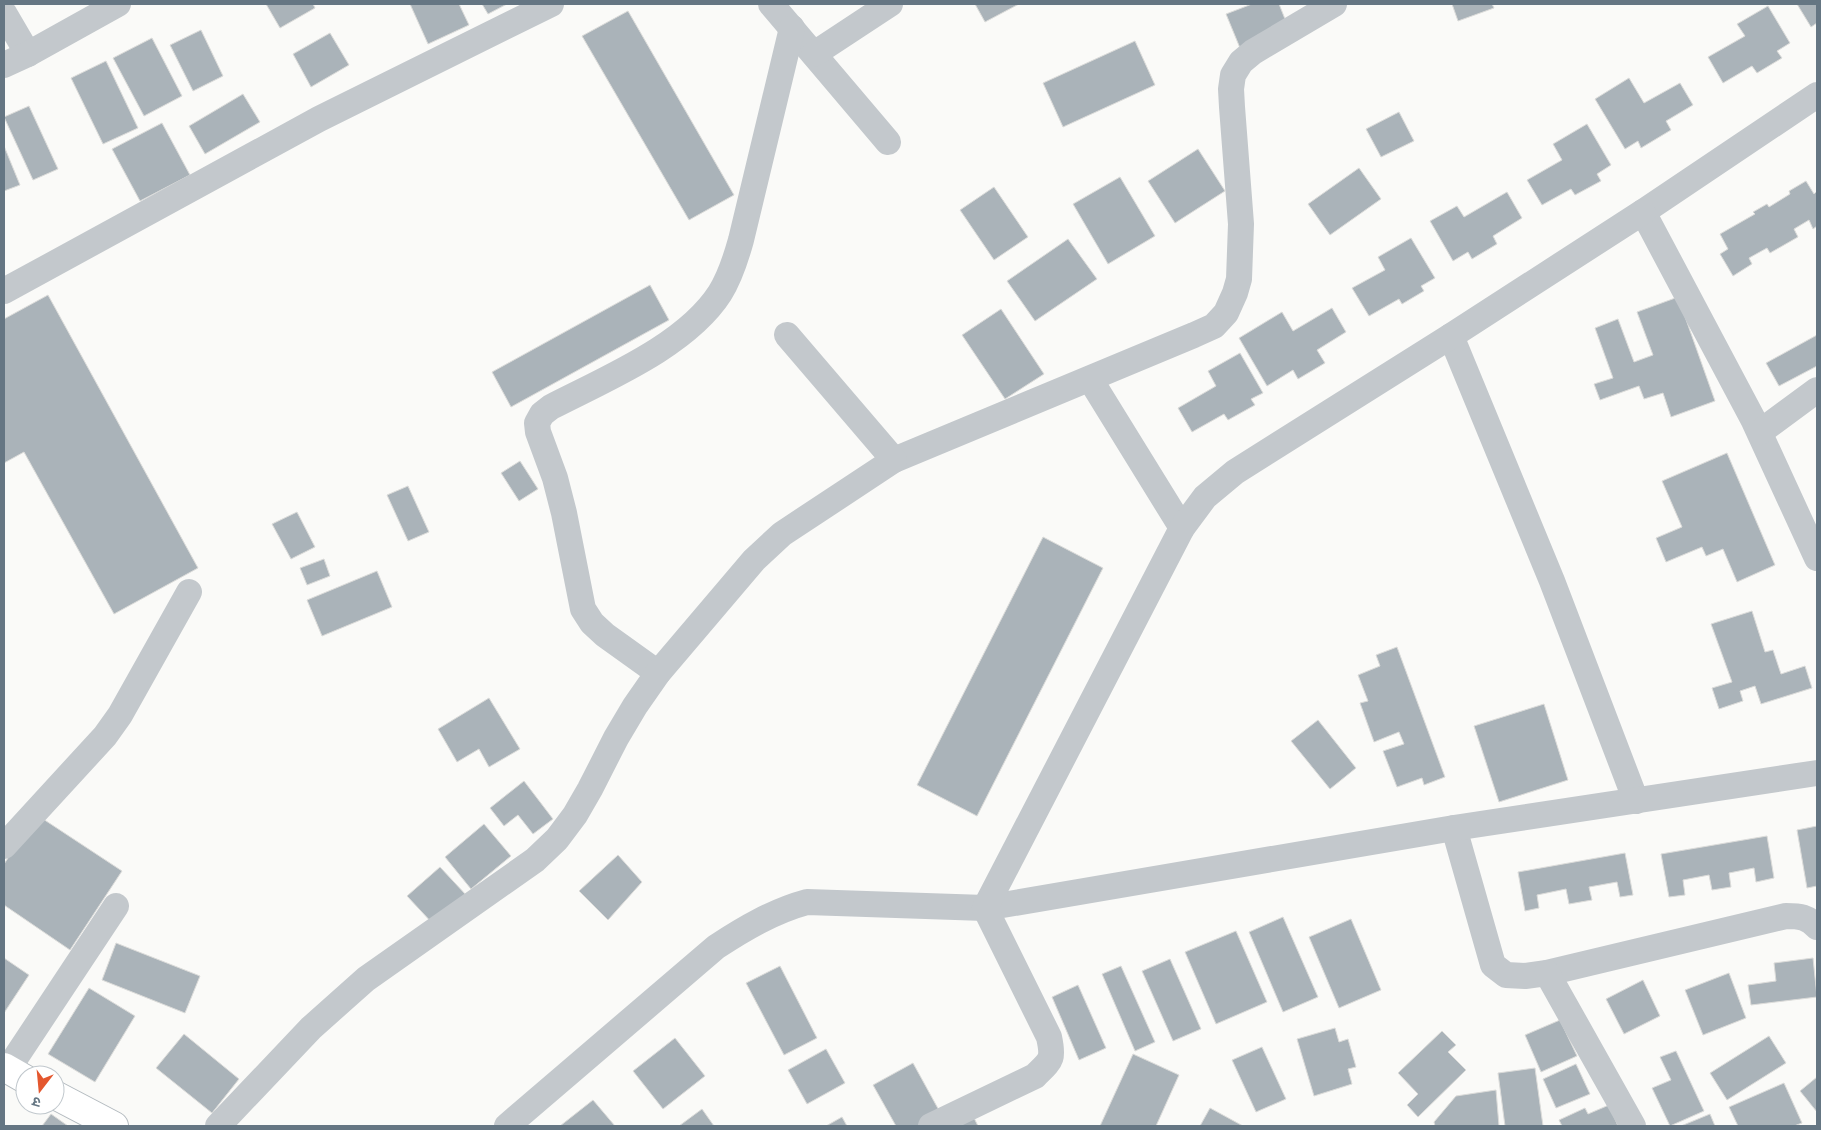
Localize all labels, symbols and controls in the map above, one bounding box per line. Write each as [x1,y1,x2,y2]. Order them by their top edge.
north arrow [15,1065,65,1115]
text: उ [30,1092,43,1111]

